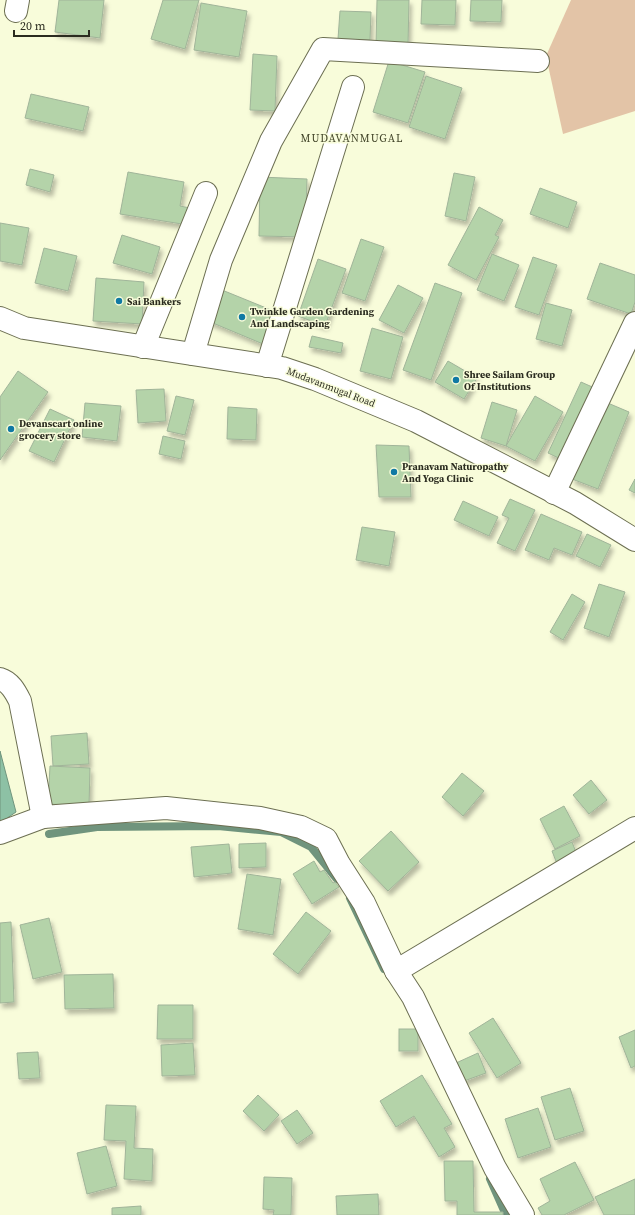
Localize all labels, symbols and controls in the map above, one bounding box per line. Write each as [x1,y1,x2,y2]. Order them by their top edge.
scale bar [14,12,89,38]
text: 20 m [20,18,46,34]
district label: MUDAVANMUGAL [301,131,403,146]
place label: Sai Bankers [127,295,182,308]
marker: Sai Bankers [114,296,124,306]
place label: Twinkle Garden Gardening And Landscaping [250,305,375,330]
marker: Twinkle Garden Gardening And Landscaping [237,312,247,322]
street label: Mudavanmugal Road [285,364,377,410]
place label: Shree Sailam Group Of Institutions [464,368,555,393]
marker: Shree Sailam Group Of Institutions [451,375,461,385]
place label: Devanscart online grocery store [19,417,103,442]
marker: Devanscart online grocery store [6,424,16,434]
place label: Pranavam Naturopathy And Yoga Clinic [402,460,509,485]
marker: Pranavam Naturopathy And Yoga Clinic [389,467,399,477]

